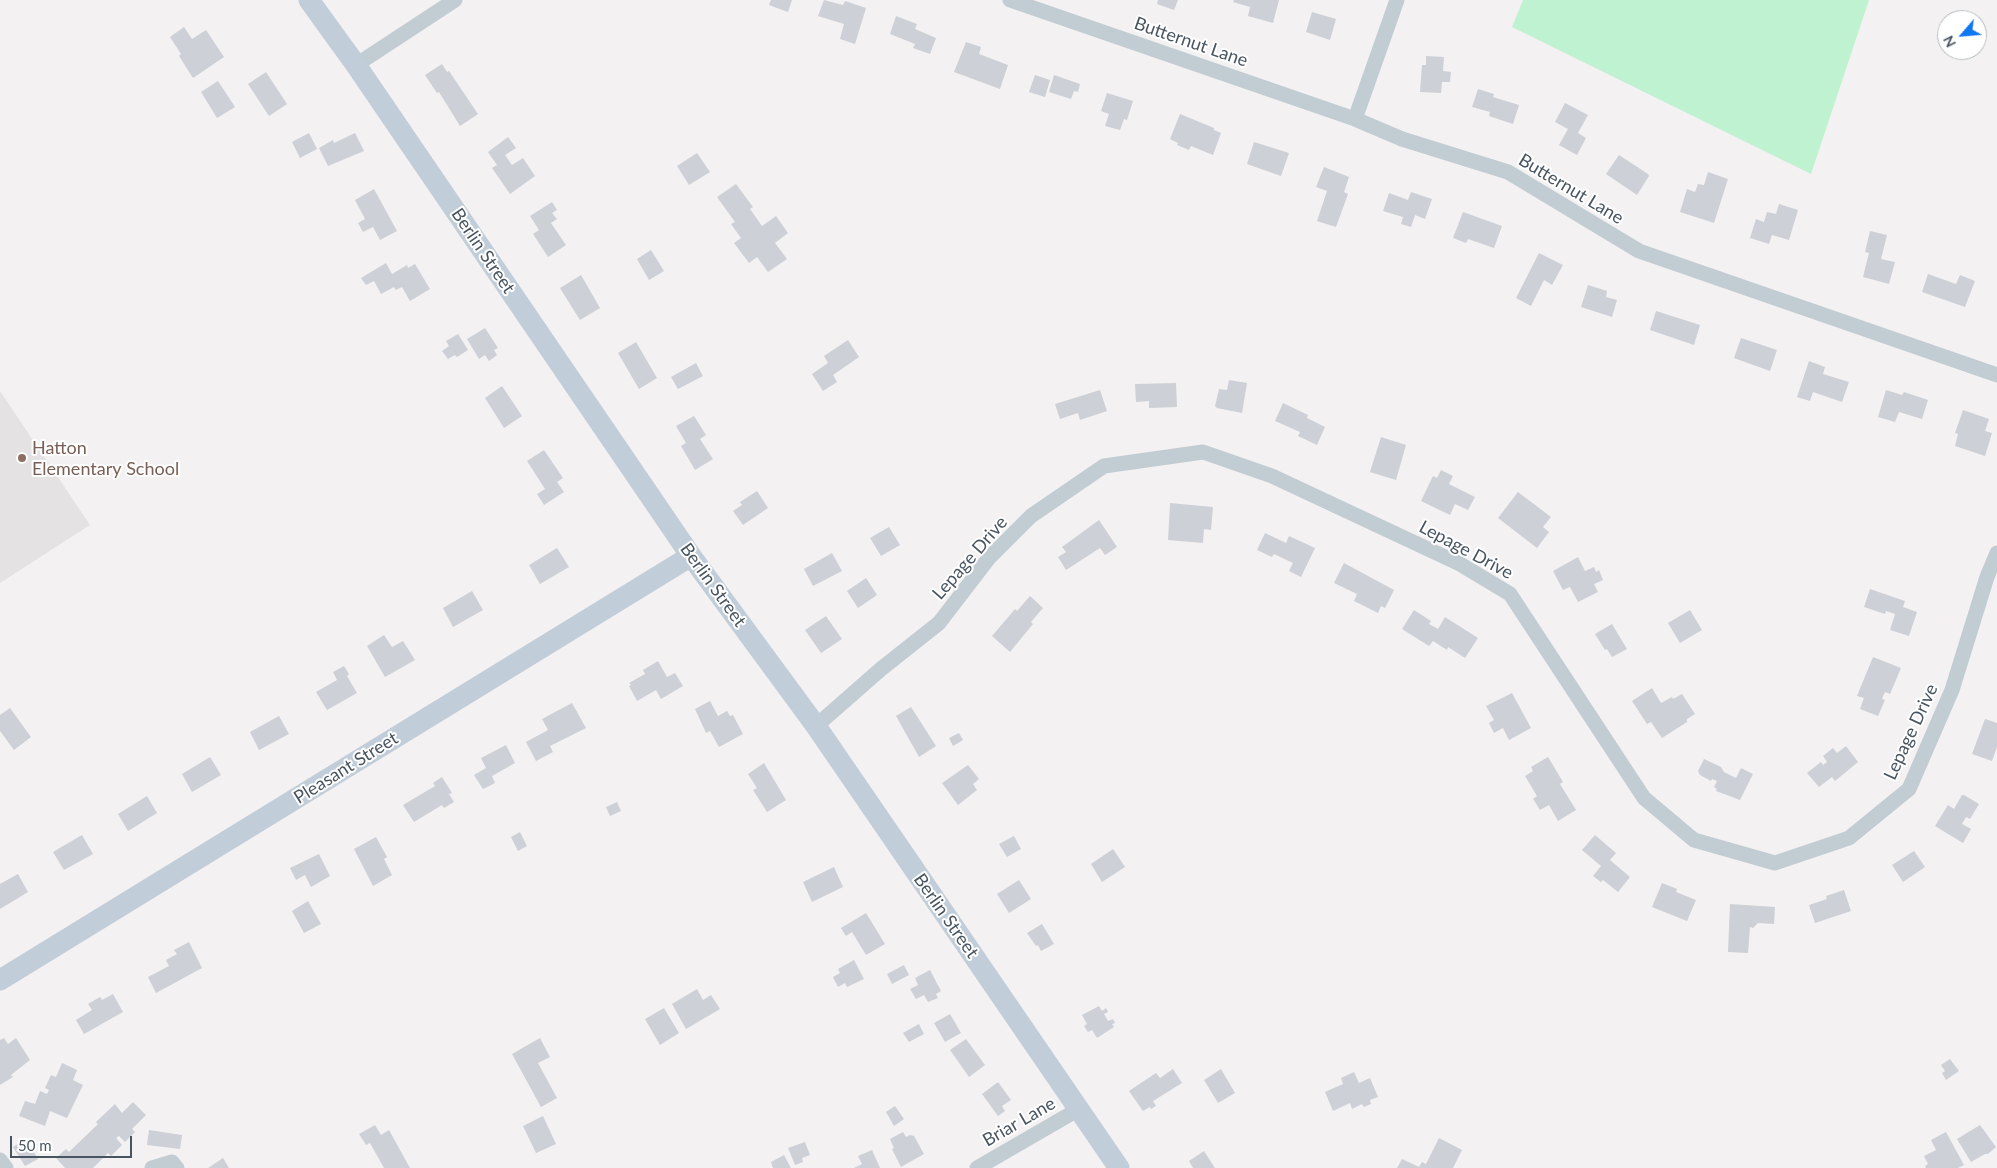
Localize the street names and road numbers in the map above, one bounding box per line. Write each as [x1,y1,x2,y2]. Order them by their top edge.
street label: Butternut Lane [1131,12,1251,72]
street label: Butternut Lane [1515,149,1627,229]
street label: Berlin Street [447,204,519,298]
street label: Lepage Drive [928,512,1012,604]
street label: Lepage Drive [1415,516,1517,584]
street label: Berlin Street [675,539,751,631]
street label: Lepage Drive [1879,681,1943,783]
street label: Pleasant Street [290,727,402,809]
street label: Berlin Street [909,870,983,962]
street label: Briar Lane [979,1093,1059,1151]

